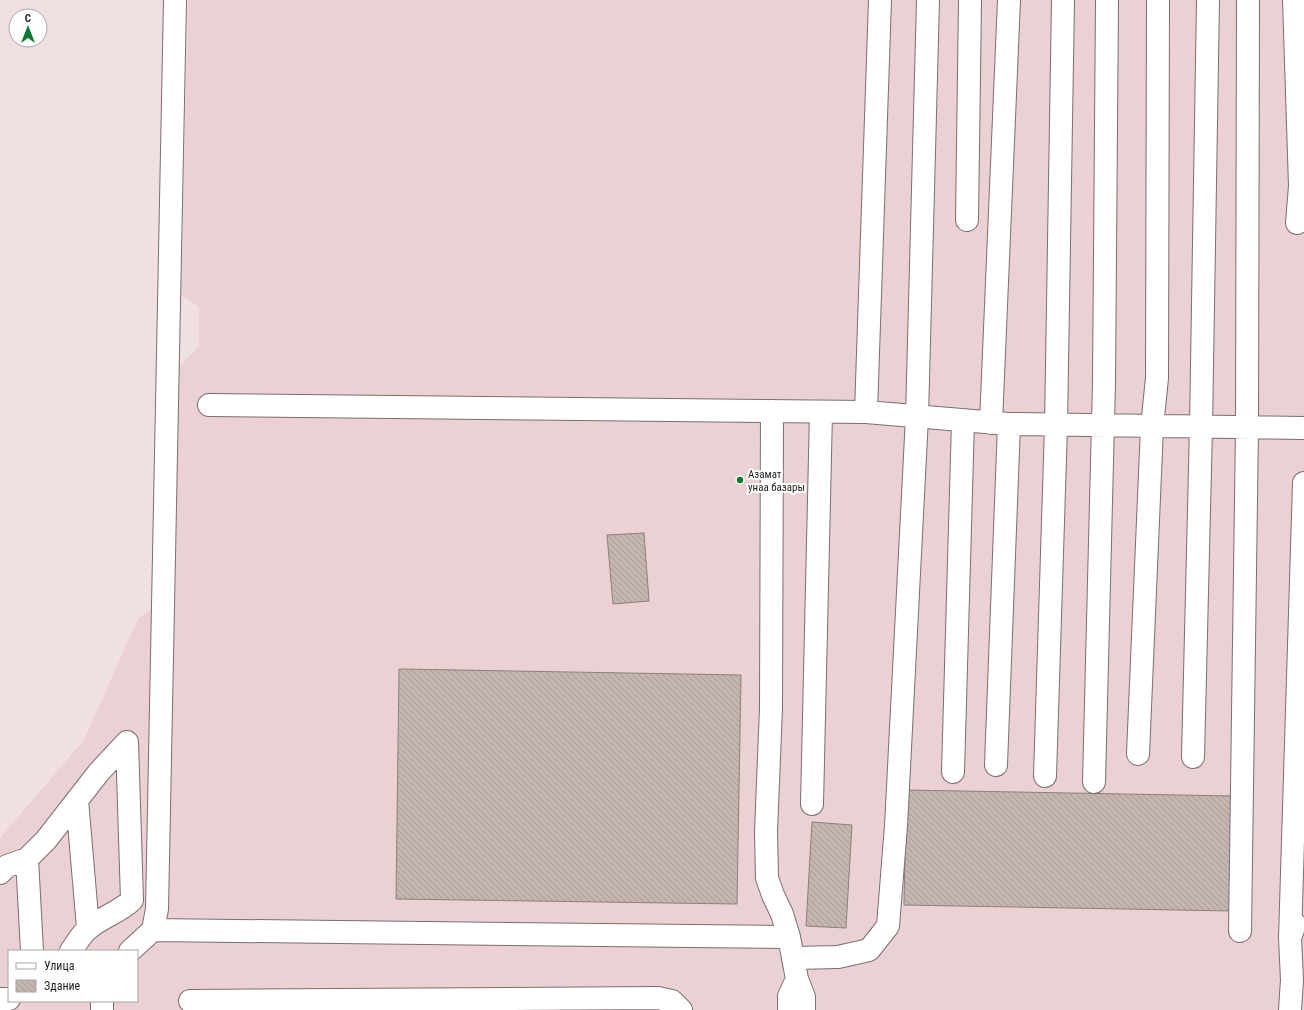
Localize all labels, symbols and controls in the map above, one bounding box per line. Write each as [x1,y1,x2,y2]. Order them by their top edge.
north arrow [8,8,48,48]
text: С [25,12,31,25]
place label: Азамат унаа базары [748,468,805,494]
marker: Азамат унаа базары [735,475,745,485]
legend [8,950,138,1002]
text: Улица [44,959,75,973]
text: Здание [44,979,81,993]

